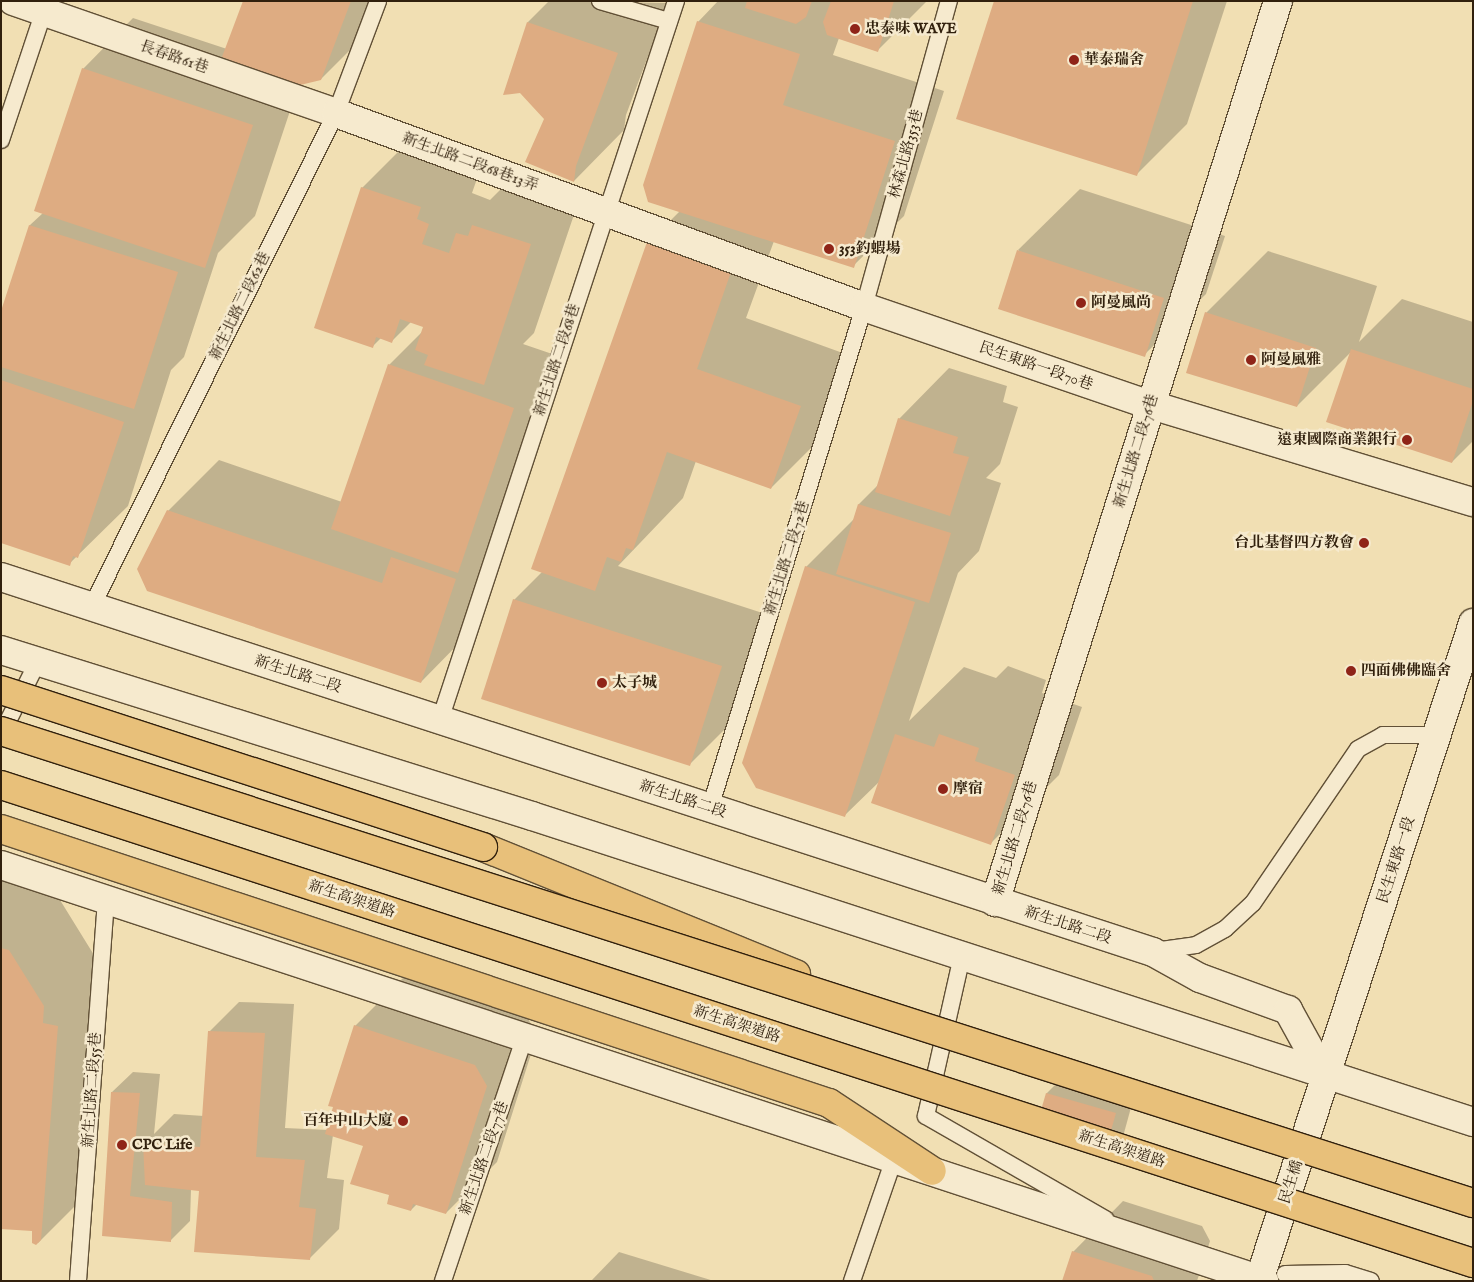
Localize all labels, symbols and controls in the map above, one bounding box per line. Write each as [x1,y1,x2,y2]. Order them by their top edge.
place label: 忠泰味 WAVE [865,20,957,38]
marker: 忠泰味 WAVE [849,23,861,35]
street label: 長春路61巷 [137,37,211,77]
place label: 華泰瑞舍 [1084,51,1144,69]
marker: 華泰瑞舍 [1068,54,1080,66]
street label: 林森北路353巷 [885,107,927,201]
street label: 新生北路二段68巷13弄 [400,129,540,195]
place label: 353釣蝦場 [839,240,901,258]
marker: 353釣蝦場 [823,243,835,255]
street label: 新生北路二段62巷 [206,249,274,363]
place label: 阿曼風尚 [1091,294,1151,312]
marker: 阿曼風尚 [1075,297,1087,309]
street label: 新生北路二段68巷 [530,301,584,419]
street label: 民生東路一段70巷 [977,338,1095,394]
place label: 阿曼風雅 [1261,351,1321,369]
marker: 阿曼風雅 [1245,354,1257,366]
street label: 新生北路二段76巷 [1110,392,1162,510]
place label: 遠東國際商業銀行 [1277,431,1397,449]
marker: 遠東國際商業銀行 [1401,434,1413,446]
street label: 新生北路二段72巷 [761,498,813,618]
place label: 台北基督四方教會 [1234,534,1354,552]
marker: 台北基督四方教會 [1358,537,1370,549]
street label: 新生北路二段 [252,652,344,696]
place label: 四面佛佛臨舍 [1361,662,1451,680]
marker: 四面佛佛臨舍 [1345,665,1357,677]
place label: 太子城 [612,674,657,692]
marker: 太子城 [596,677,608,689]
street label: 新生北路二段 [637,777,729,821]
street label: 新生北路二段76巷 [989,779,1041,897]
place label: 摩宿 [953,780,983,798]
marker: 摩宿 [937,783,949,795]
street label: 民生東路一段 [1374,814,1418,906]
street label: 新生高架道路 [306,877,398,921]
street label: 新生北路二段 [1022,903,1114,947]
street label: 新生高架道路 [691,1002,783,1046]
street label: 新生北路二段55巷 [79,1032,105,1148]
street label: 新生北路二段77巷 [456,1099,512,1217]
place label: 百年中山大廈 [303,1112,393,1130]
marker: 百年中山大廈 [397,1115,409,1127]
street label: 新生高架道路 [1076,1127,1168,1171]
place label: CPC Life [132,1136,192,1154]
marker: CPC Life [116,1139,128,1151]
street label: 民生橋 [1275,1158,1307,1206]

